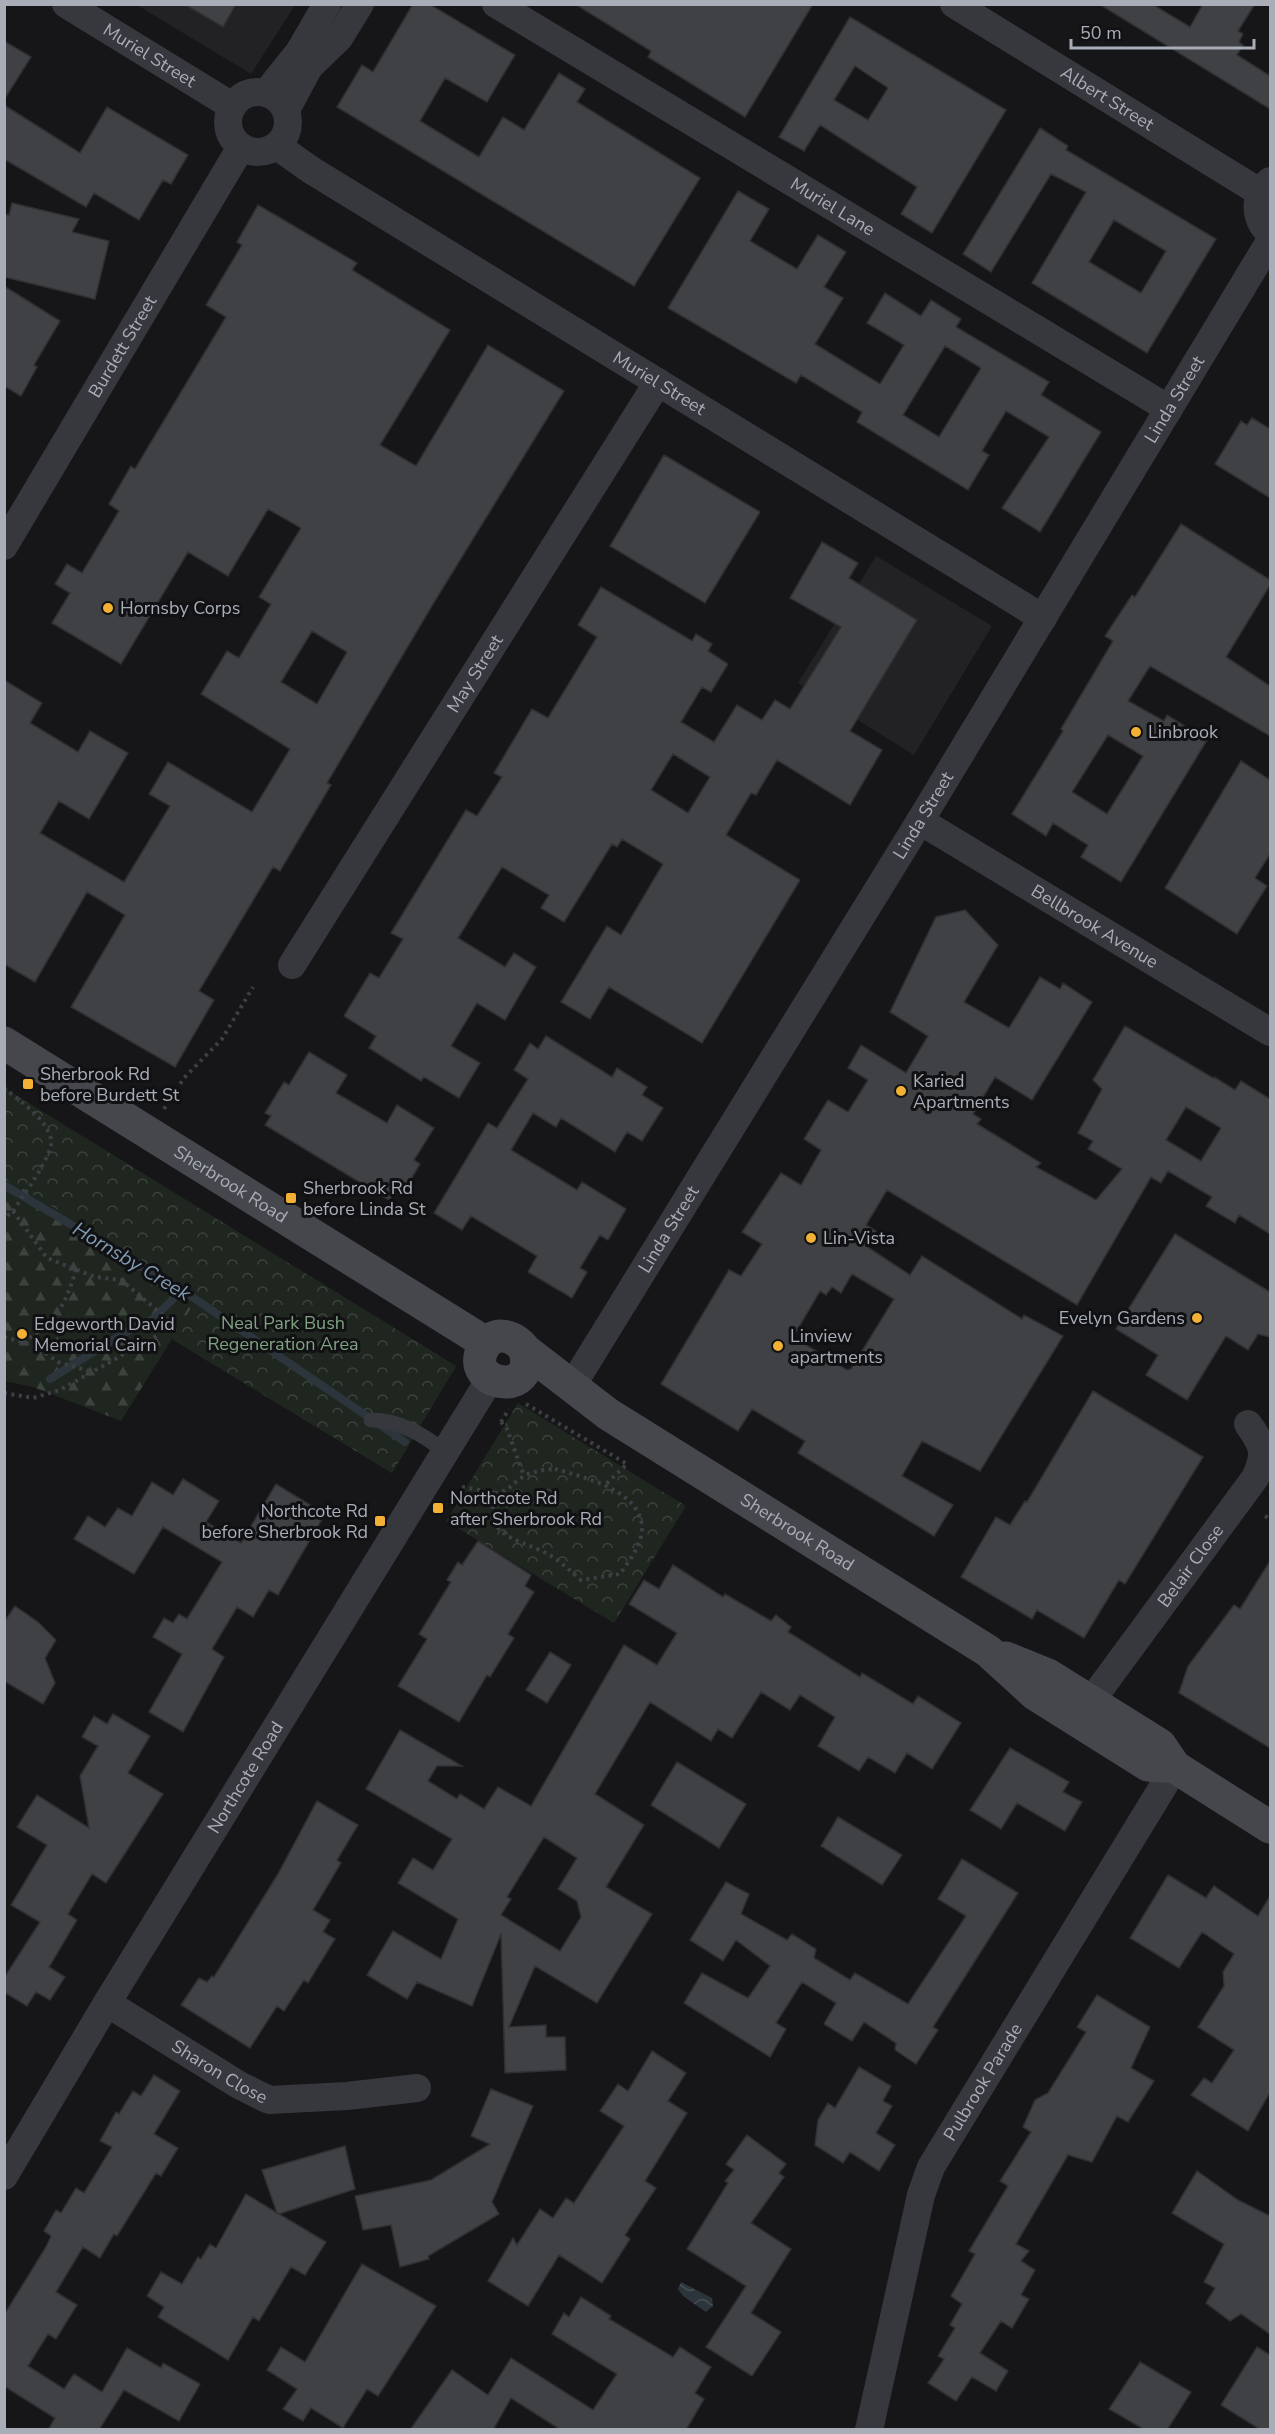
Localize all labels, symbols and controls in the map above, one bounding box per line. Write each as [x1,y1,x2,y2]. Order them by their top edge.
scale bar [1071,12,1254,50]
street label: Muriel Street [99,18,201,93]
text: 50 m [1080,21,1122,45]
street label: Albert Street [1056,60,1159,137]
street label: Muriel Lane [786,172,880,241]
street label: Burdett Street [83,290,162,402]
street label: Muriel Street [608,346,711,421]
street label: Linda Street [1139,351,1210,448]
place label: Hornsby Corps [120,596,240,620]
marker: Hornsby Corps [101,601,115,615]
street label: May Street [441,629,509,717]
place label: Linbrook [1148,720,1219,744]
marker: Linbrook [1129,725,1143,739]
street label: Linda Street [887,767,959,864]
street label: Bellbrook Avenue [1027,879,1163,974]
place label: Sherbrook Rd before Burdett St [40,1062,180,1107]
place label: Karied Apartments [913,1069,1010,1114]
marker: Sherbrook Rd before Burdett St [21,1077,35,1091]
marker: Karied Apartments [894,1084,908,1098]
street label: Sherbrook Road [169,1140,292,1229]
place label: Sherbrook Rd before Linda St [303,1176,426,1221]
street label: Linda Street [633,1181,705,1277]
marker: Sherbrook Rd before Linda St [284,1191,298,1205]
water label: Hornsby Creek [68,1216,197,1308]
place label: Lin-Vista [823,1226,895,1250]
marker: Lin-Vista [804,1231,818,1245]
place label: Evelyn Gardens [1059,1306,1185,1330]
park label: Neal Park Bush Regeneration Area [207,1311,359,1356]
marker: Evelyn Gardens [1190,1311,1204,1325]
place label: Edgeworth David Memorial Cairn [34,1312,175,1357]
place label: Linview apartments [790,1324,883,1369]
marker: Edgeworth David Memorial Cairn [15,1327,29,1341]
marker: Linview apartments [771,1339,785,1353]
place label: Northcote Rd after Sherbrook Rd [450,1486,602,1531]
street label: Sherbrook Road [736,1488,859,1577]
place label: Northcote Rd before Sherbrook Rd [202,1499,368,1544]
marker: Northcote Rd after Sherbrook Rd [431,1501,445,1515]
marker: Northcote Rd before Sherbrook Rd [373,1514,387,1528]
street label: Belair Close [1152,1519,1229,1612]
street label: Northcote Road [202,1717,289,1838]
street label: Pulbrook Parade [938,2019,1028,2145]
street label: Sharon Close [167,2034,272,2109]

